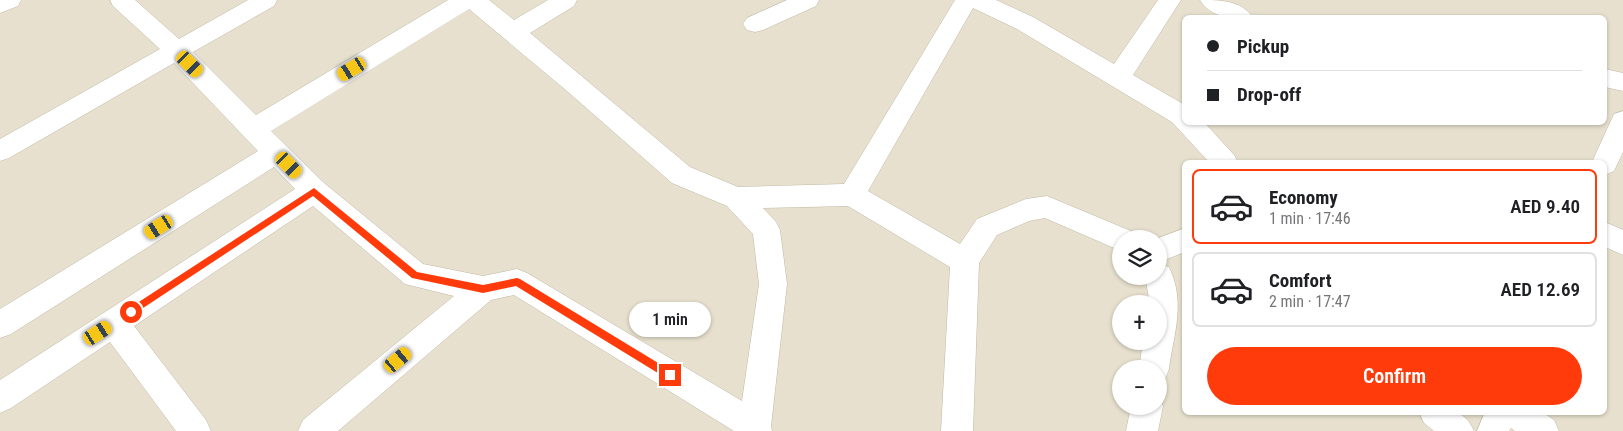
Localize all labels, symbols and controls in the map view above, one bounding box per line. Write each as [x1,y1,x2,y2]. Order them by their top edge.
text: Pickup [1237,35,1289,58]
car [174,48,205,80]
car [335,55,368,83]
text: Drop-off [1237,83,1301,106]
car [273,149,304,181]
icon: car [1209,184,1254,229]
text: Economy [1269,186,1338,209]
text: AED 9.40 [1510,195,1580,218]
text: 1 min · 17:46 [1269,209,1351,228]
car [142,213,175,241]
map controls [1112,230,1167,415]
button: layers [1112,230,1167,285]
icon: car [1209,267,1254,312]
text: Comfort [1269,269,1332,292]
text: AED 12.69 [1501,278,1580,301]
text: 2 min · 17:47 [1269,292,1351,311]
button: + [1112,295,1167,350]
route start [120,301,142,323]
callout: 1 min [629,302,711,338]
text: 1 min [652,310,688,329]
car [81,319,114,347]
car [381,345,414,375]
button: Confirm [1207,347,1582,405]
button: − [1112,360,1167,415]
route end [659,364,681,386]

